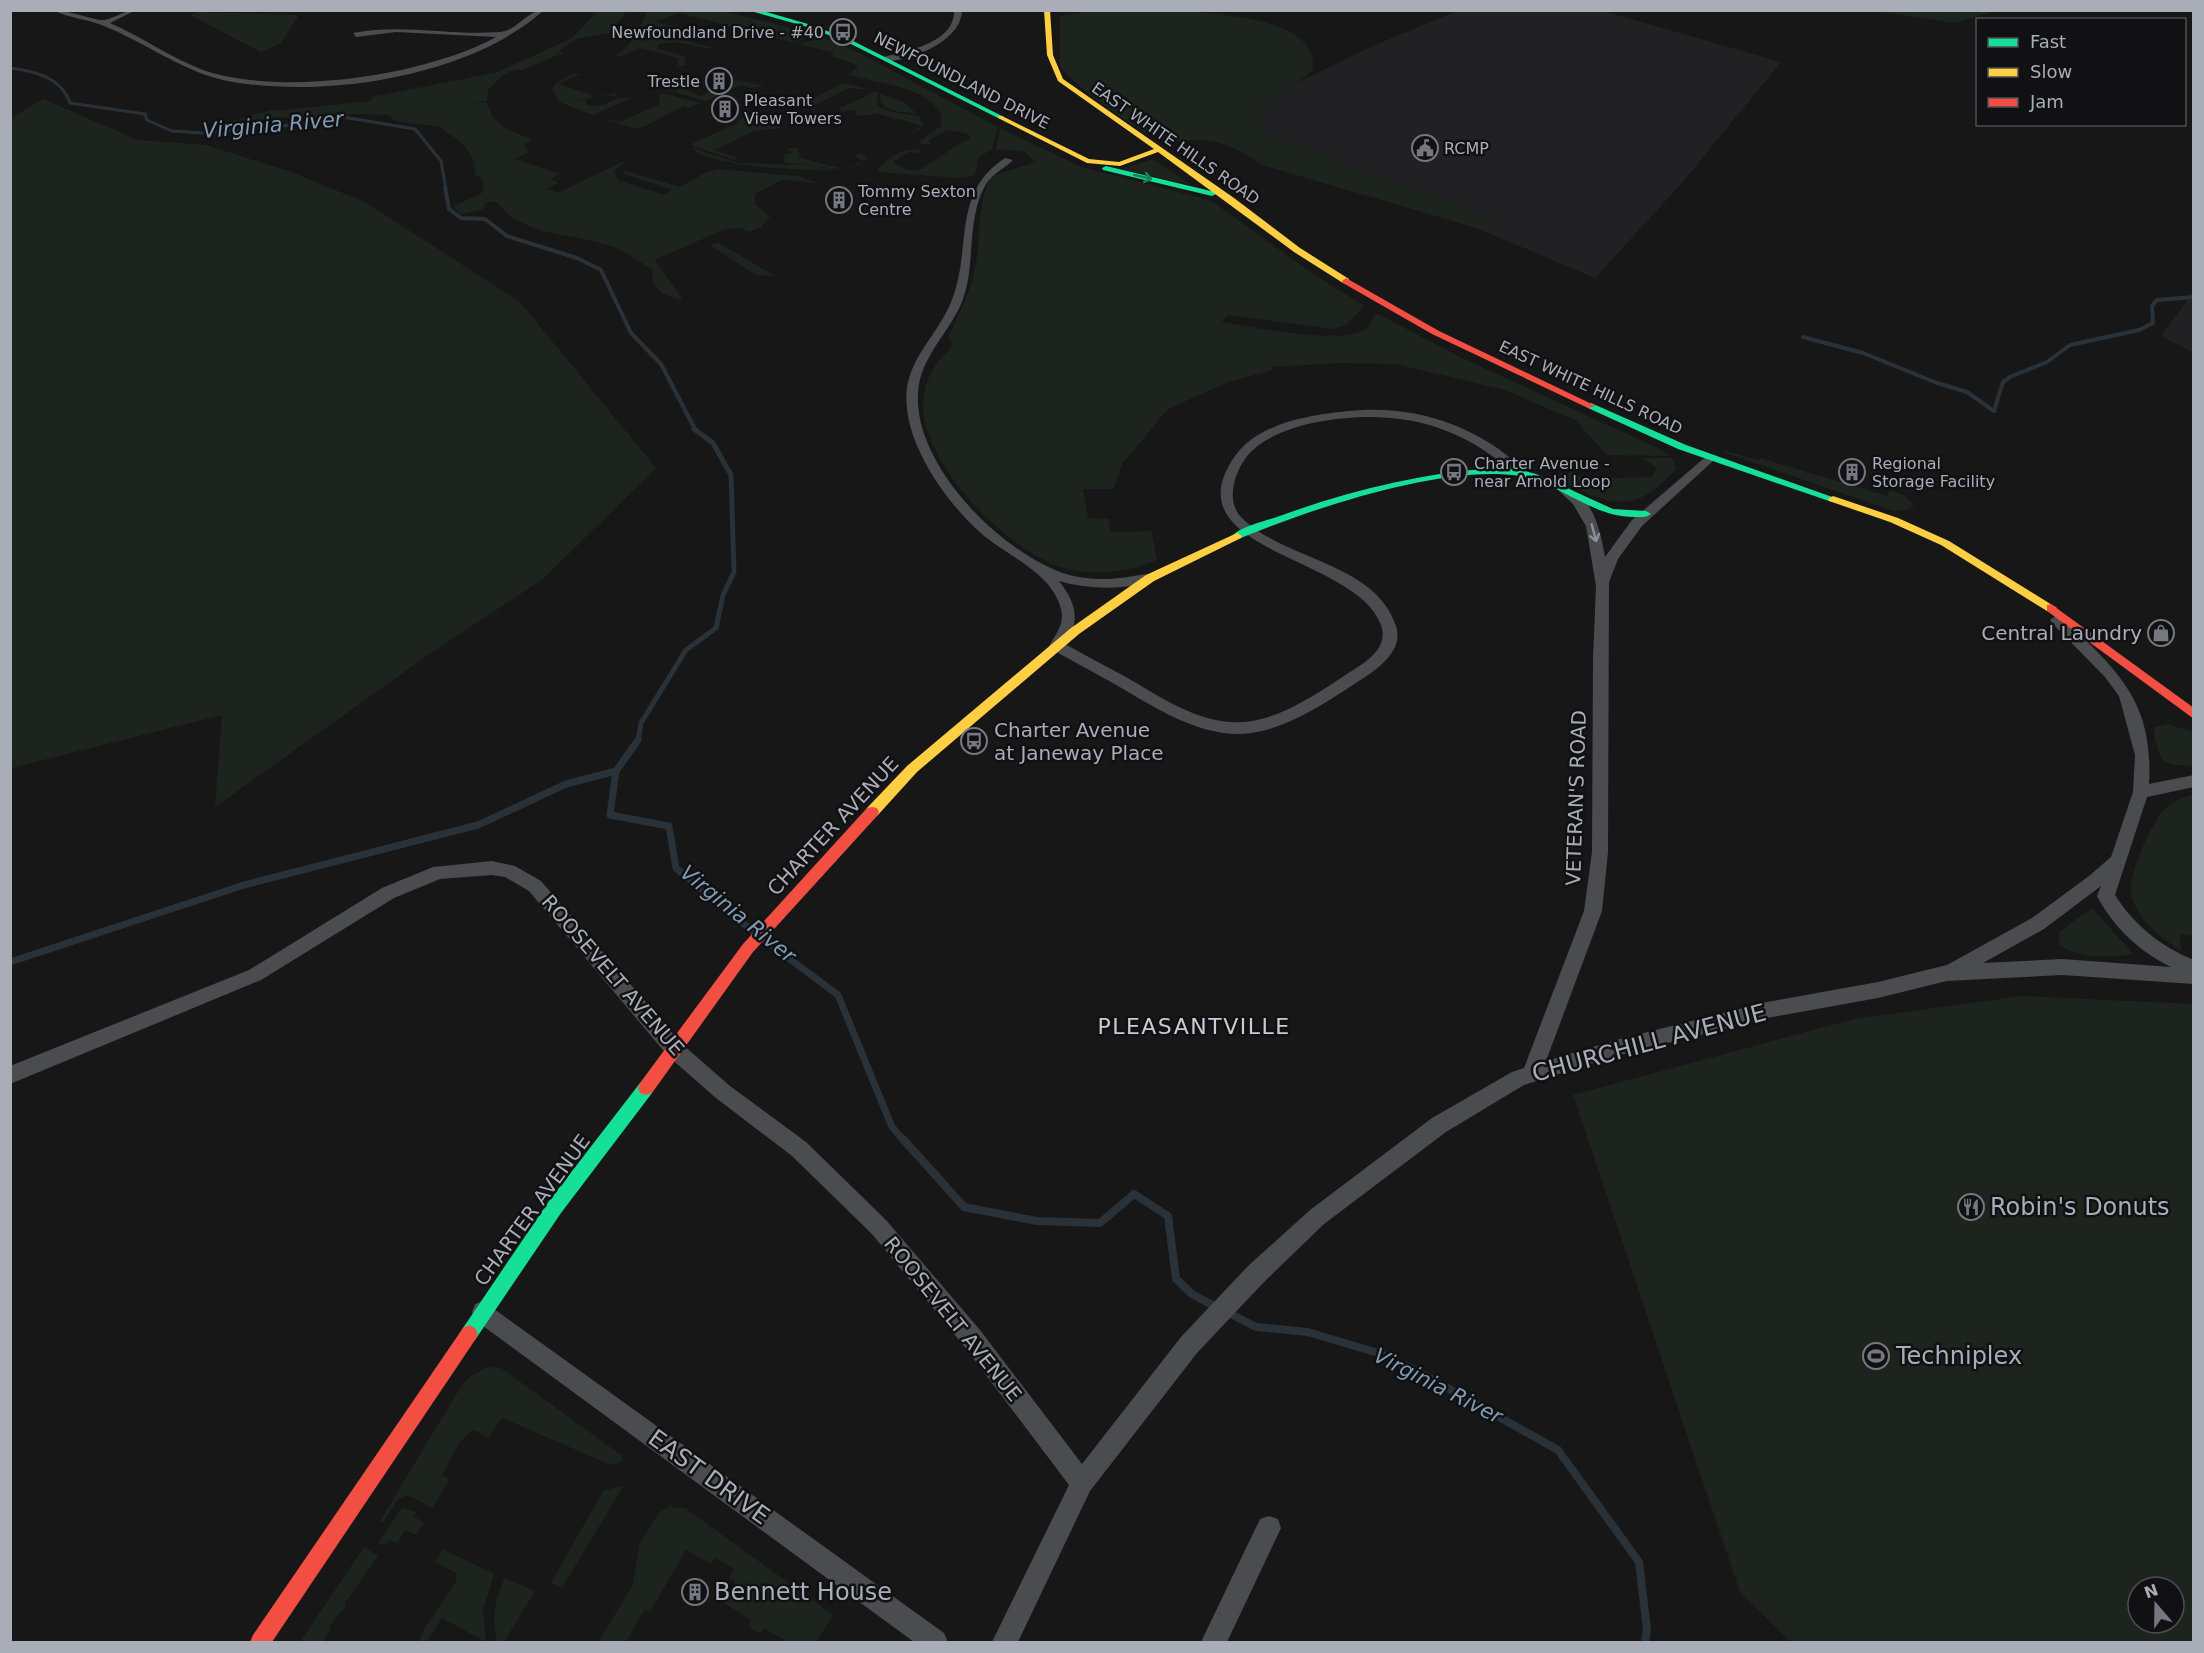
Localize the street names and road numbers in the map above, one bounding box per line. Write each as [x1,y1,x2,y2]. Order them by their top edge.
street label: NEWFOUNDLAND DRIVE [871,28,1053,133]
street label: EAST WHITE HILLS ROAD [1088,78,1263,209]
street label: EAST WHITE HILLS ROAD [1496,337,1685,438]
street label: VETERAN'S ROAD [1561,710,1591,886]
street label: CHARTER AVENUE [762,752,904,900]
street label: ROOSEVELT AVENUE [537,890,689,1060]
street label: CHURCHILL AVENUE [1529,998,1769,1088]
street label: CHARTER AVENUE [469,1130,595,1290]
street label: ROOSEVELT AVENUE [879,1232,1027,1406]
street label: EAST DRIVE [643,1424,775,1530]

